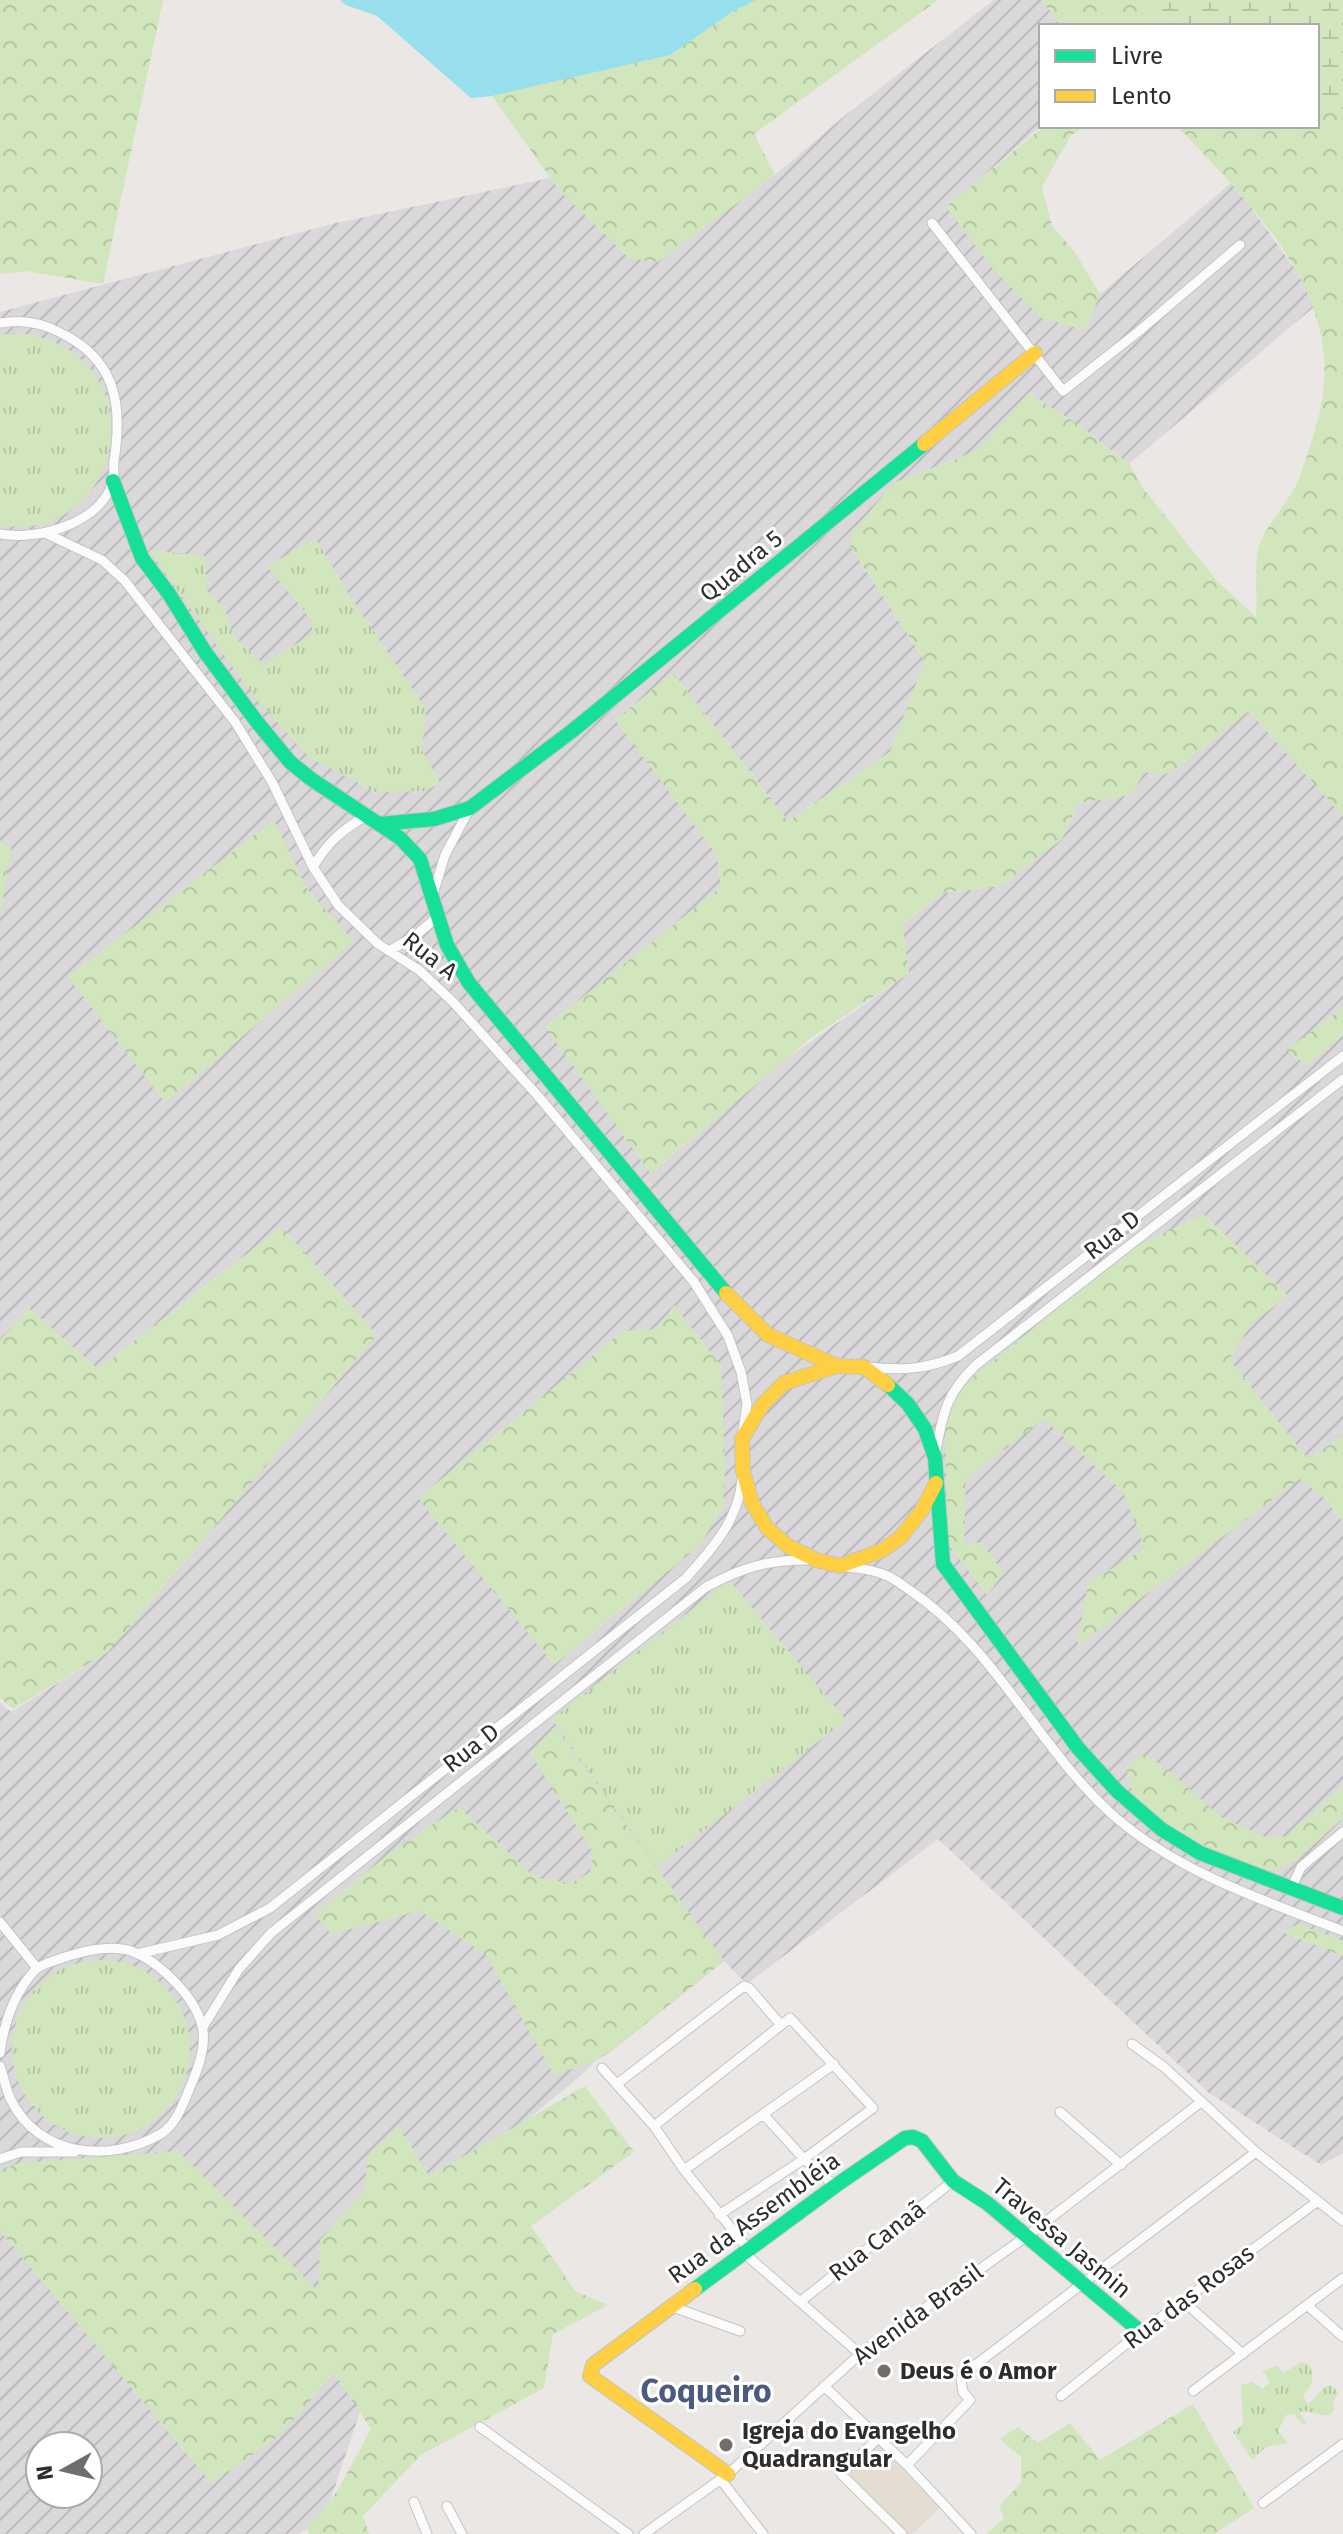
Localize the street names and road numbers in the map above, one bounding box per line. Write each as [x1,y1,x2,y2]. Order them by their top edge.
street label: Quadra 5 [694,524,788,608]
street label: Rua A [397,926,463,986]
street label: Rua D [1078,1204,1146,1266]
street label: Rua D [437,1717,505,1779]
street label: Rua da Assembléia [663,2146,845,2290]
street label: Travessa Jasmin [987,2172,1137,2304]
street label: Rua Canaã [823,2195,931,2287]
street label: Rua das Rosas [1118,2239,1260,2355]
street label: Avenida Brasil [847,2257,989,2371]

